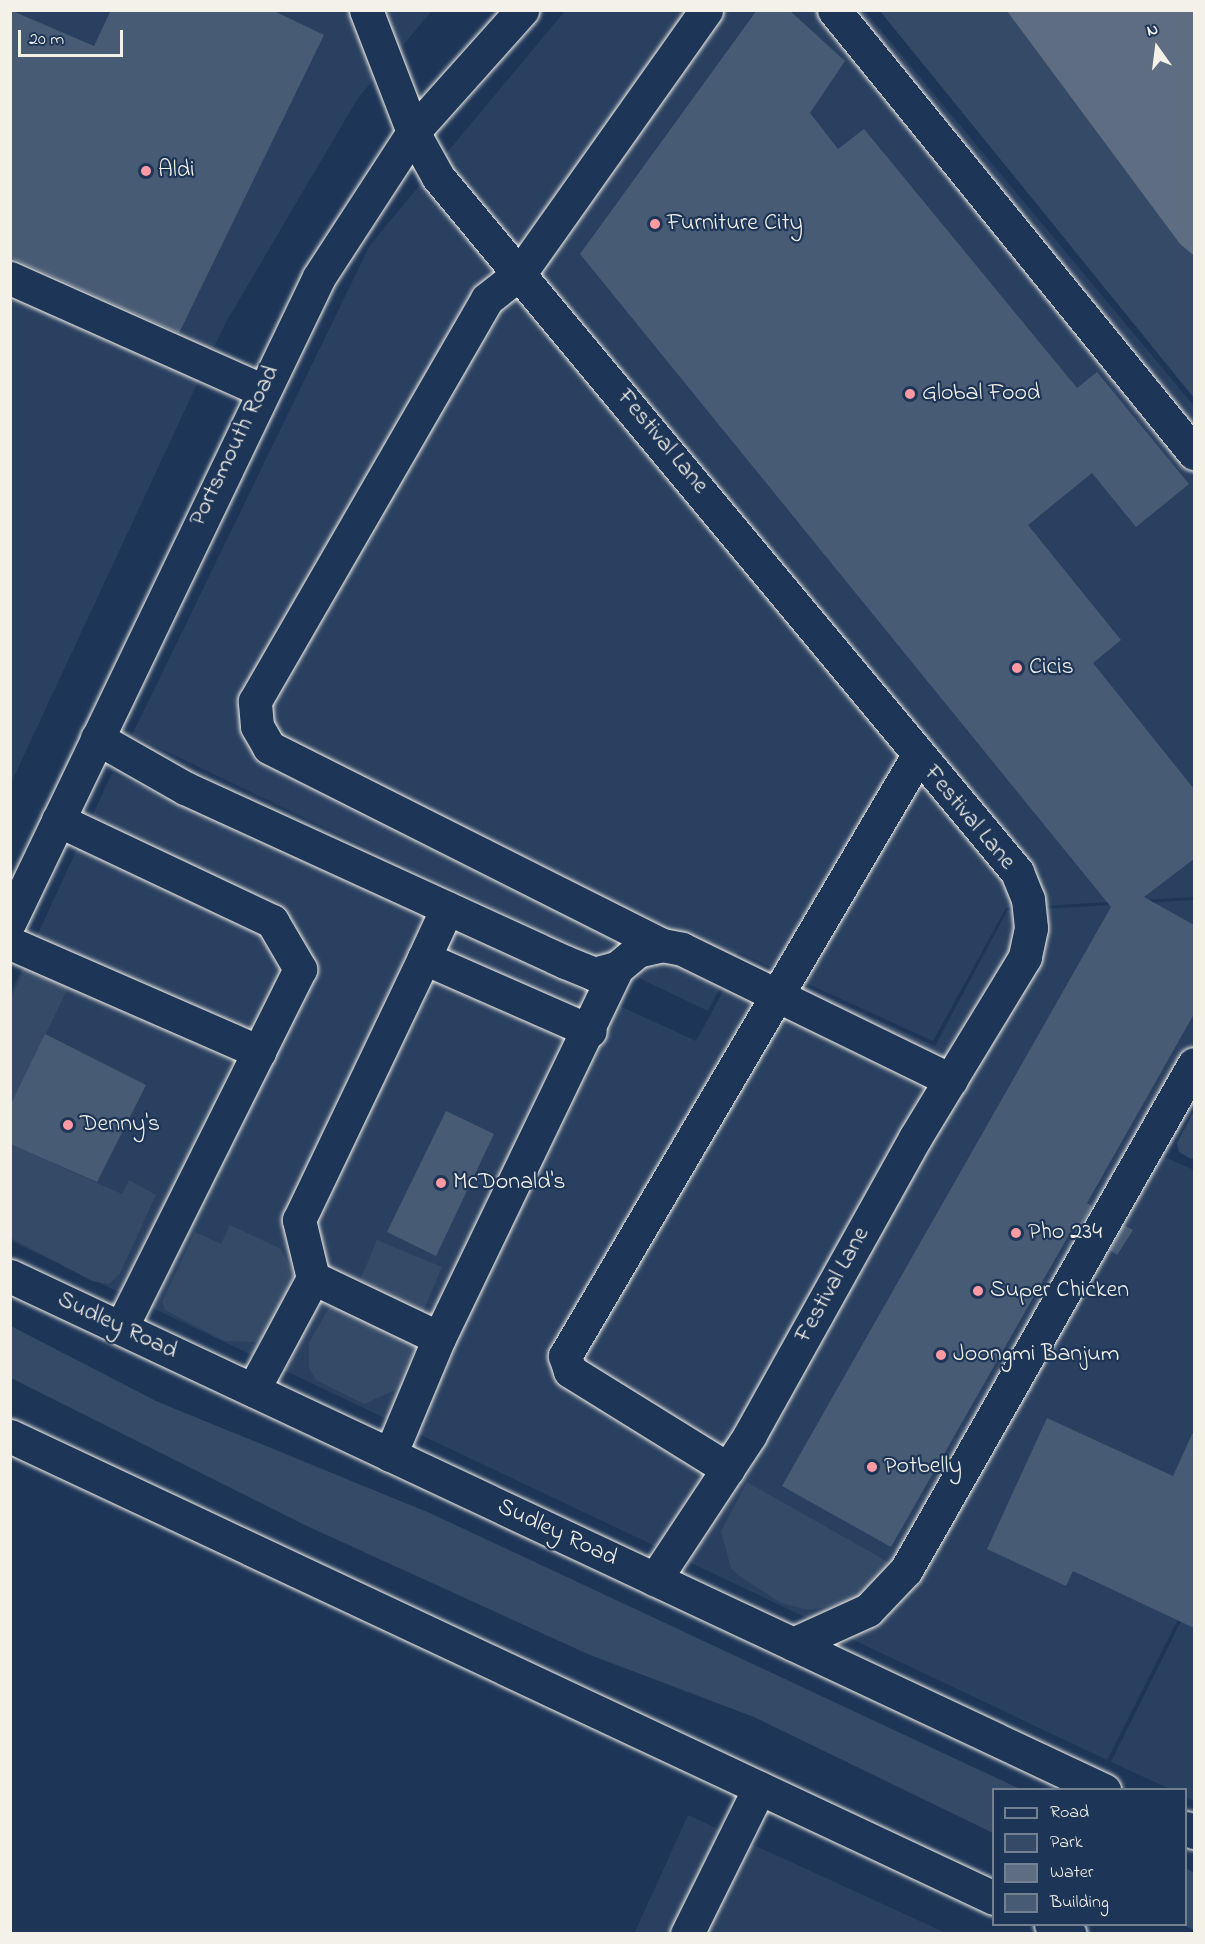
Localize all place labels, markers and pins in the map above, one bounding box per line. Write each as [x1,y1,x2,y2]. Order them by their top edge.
place label: Aldi [158,157,195,185]
marker: Aldi [139,164,153,178]
place label: Furniture City [667,210,803,238]
marker: Furniture City [648,217,662,231]
place label: Global Food [922,380,1040,408]
marker: Global Food [903,387,917,401]
place label: Cicis [1029,654,1074,682]
marker: Cicis [1010,661,1024,675]
place label: Denny's [80,1111,160,1139]
marker: Denny's [61,1118,75,1132]
place label: McDonald's [453,1169,565,1197]
marker: McDonald's [434,1176,448,1190]
place label: Pho 234 [1028,1219,1102,1247]
marker: Pho 234 [1009,1226,1023,1240]
place label: Super Chicken [990,1277,1129,1305]
marker: Super Chicken [971,1284,985,1298]
place label: Joongmi Banjum [953,1341,1119,1369]
marker: Joongmi Banjum [934,1348,948,1362]
place label: Potbelly [884,1453,962,1481]
marker: Potbelly [865,1460,879,1474]

